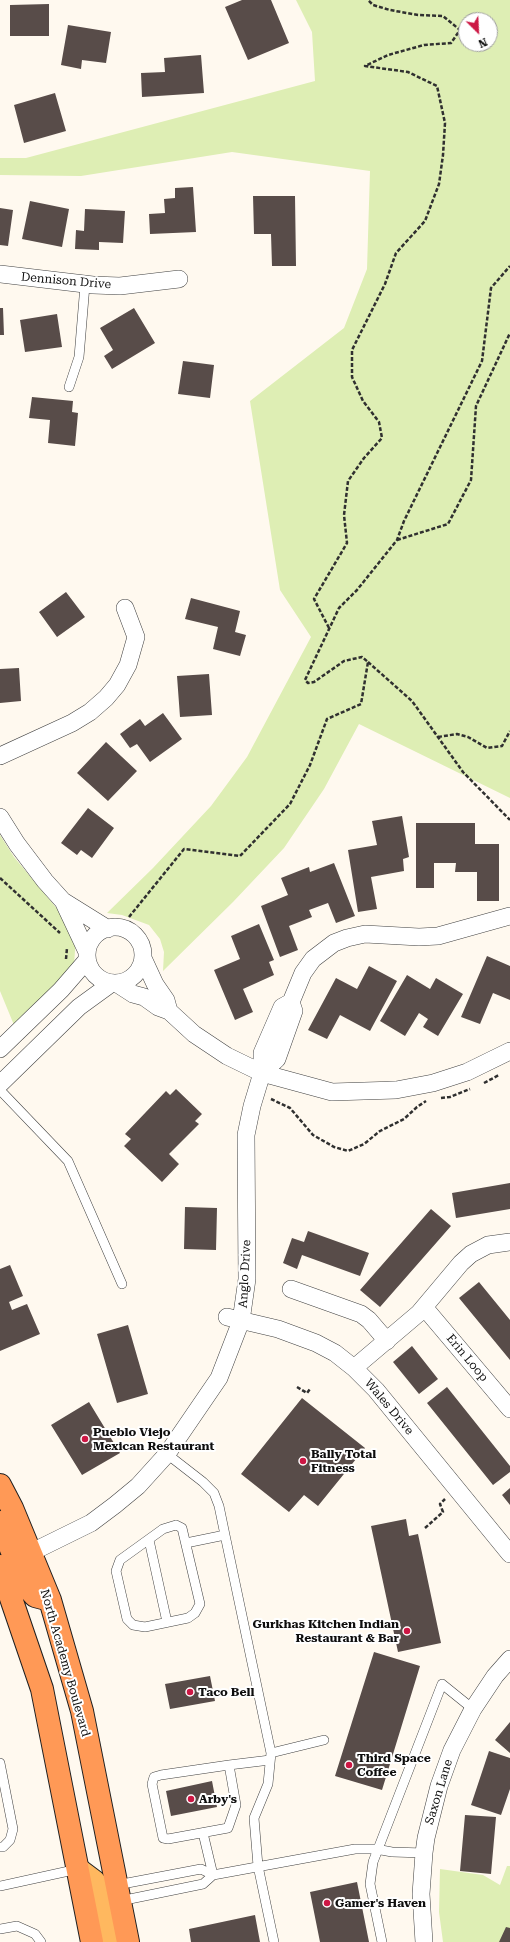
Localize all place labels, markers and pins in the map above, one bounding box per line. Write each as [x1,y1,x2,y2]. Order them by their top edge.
place label: Pueblo Viejo Mexican Restaurant [93,1425,214,1453]
marker: Pueblo Viejo Mexican Restaurant [80,1434,90,1444]
place label: Bally Total Fitness [311,1447,376,1475]
marker: Bally Total Fitness [298,1456,308,1466]
place label: Gurkhas Kitchen Indian Restaurant & Bar [253,1617,399,1645]
marker: Gurkhas Kitchen Indian Restaurant & Bar [402,1626,412,1636]
place label: Taco Bell [198,1685,254,1699]
marker: Taco Bell [185,1687,195,1697]
place label: Third Space Coffee [357,1751,431,1779]
marker: Third Space Coffee [344,1760,354,1770]
place label: Arby's [199,1792,237,1806]
marker: Arby's [186,1794,196,1804]
place label: Gamer's Haven [335,1896,426,1910]
marker: Gamer's Haven [322,1898,332,1908]

